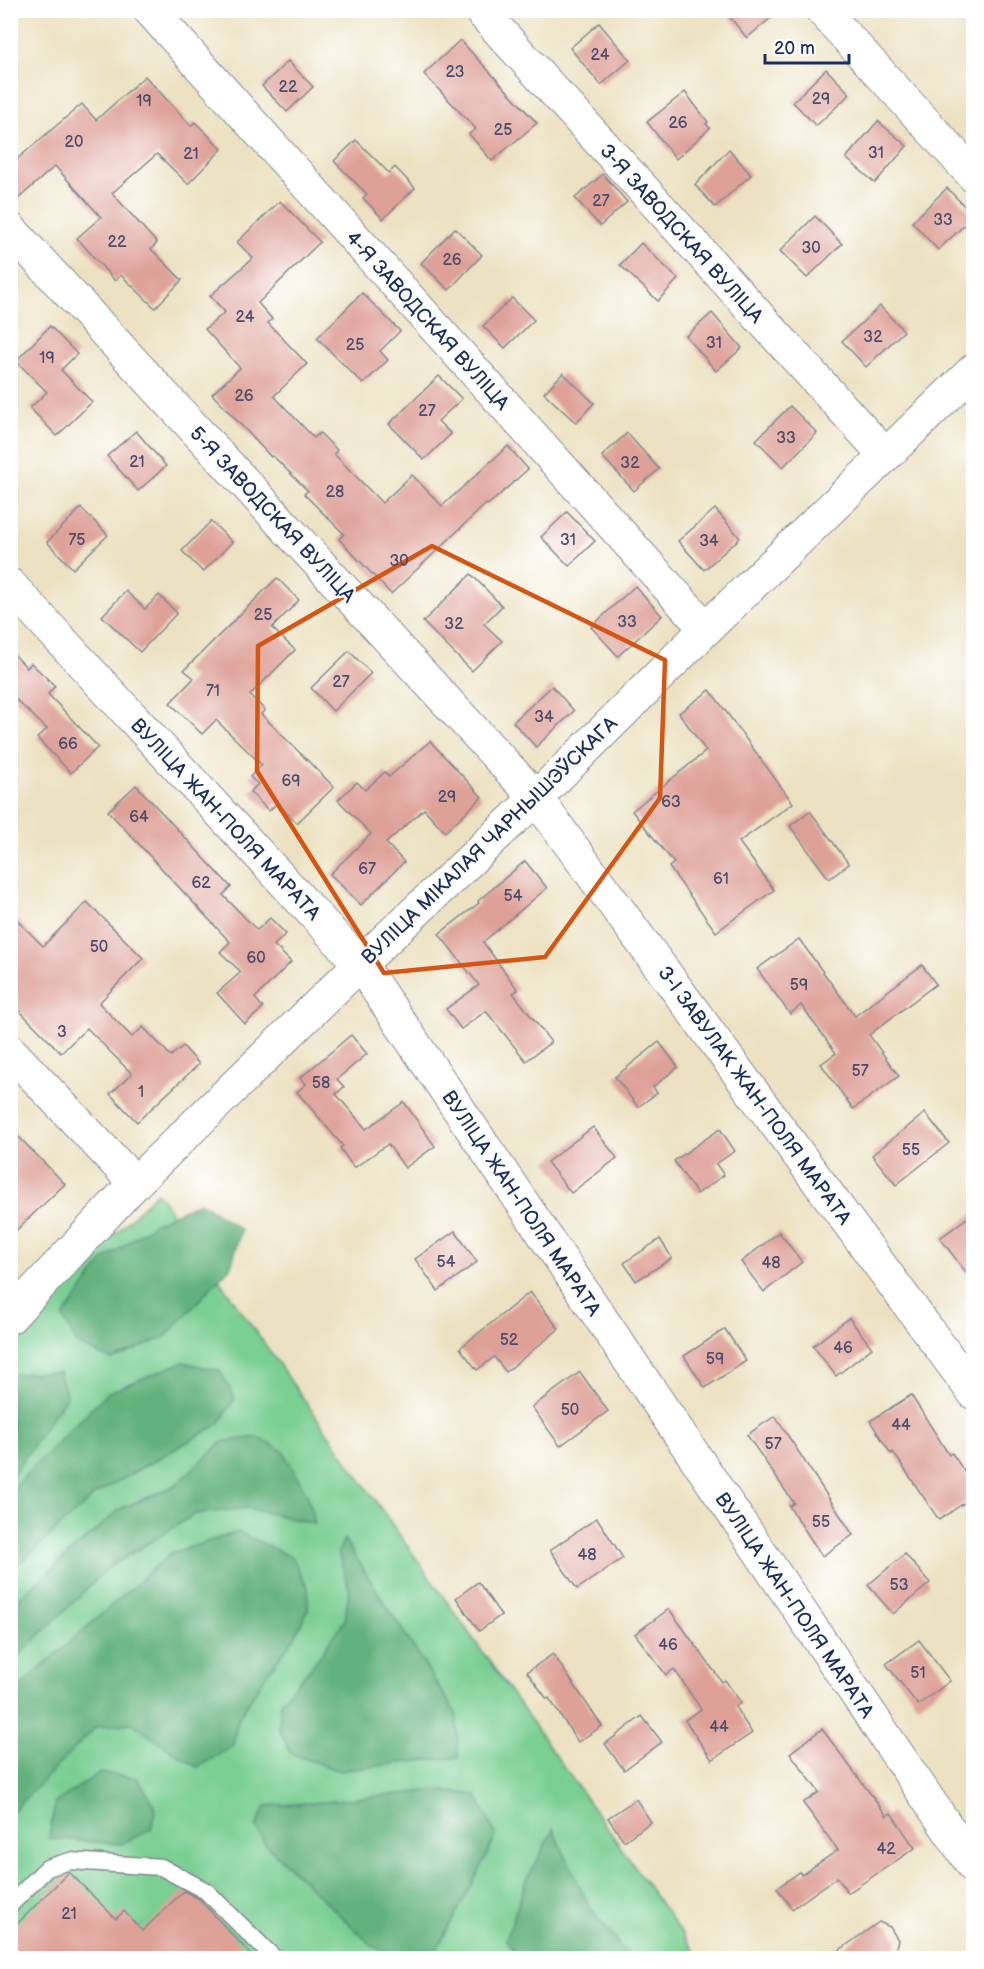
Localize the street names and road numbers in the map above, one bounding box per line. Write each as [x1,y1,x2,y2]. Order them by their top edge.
street label: 3-Я ЗАВОДСКАЯ ВУЛІЦА [594,139,769,329]
street label: 4-Я ЗАВОДСКАЯ ВУЛІЦА [340,226,515,416]
street label: 5-Я ЗАВОДСКАЯ ВУЛІЦА [184,422,361,608]
street label: ВУЛІЦА МІКАЛАЯ ЧАРНЫШЭЎСКАГА [356,710,623,970]
street label: ВУЛІЦА ЖАН-ПОЛЯ МАРАТА [125,714,326,926]
street label: 3-І ЗАВУЛАК ЖАН-ПОЛЯ МАРАТА [652,962,857,1230]
street label: ВУЛІЦА ЖАН-ПОЛЯ МАРАТА [437,1086,606,1322]
street label: ВУЛІЦА ЖАН-ПОЛЯ МАРАТА [710,1488,879,1724]

